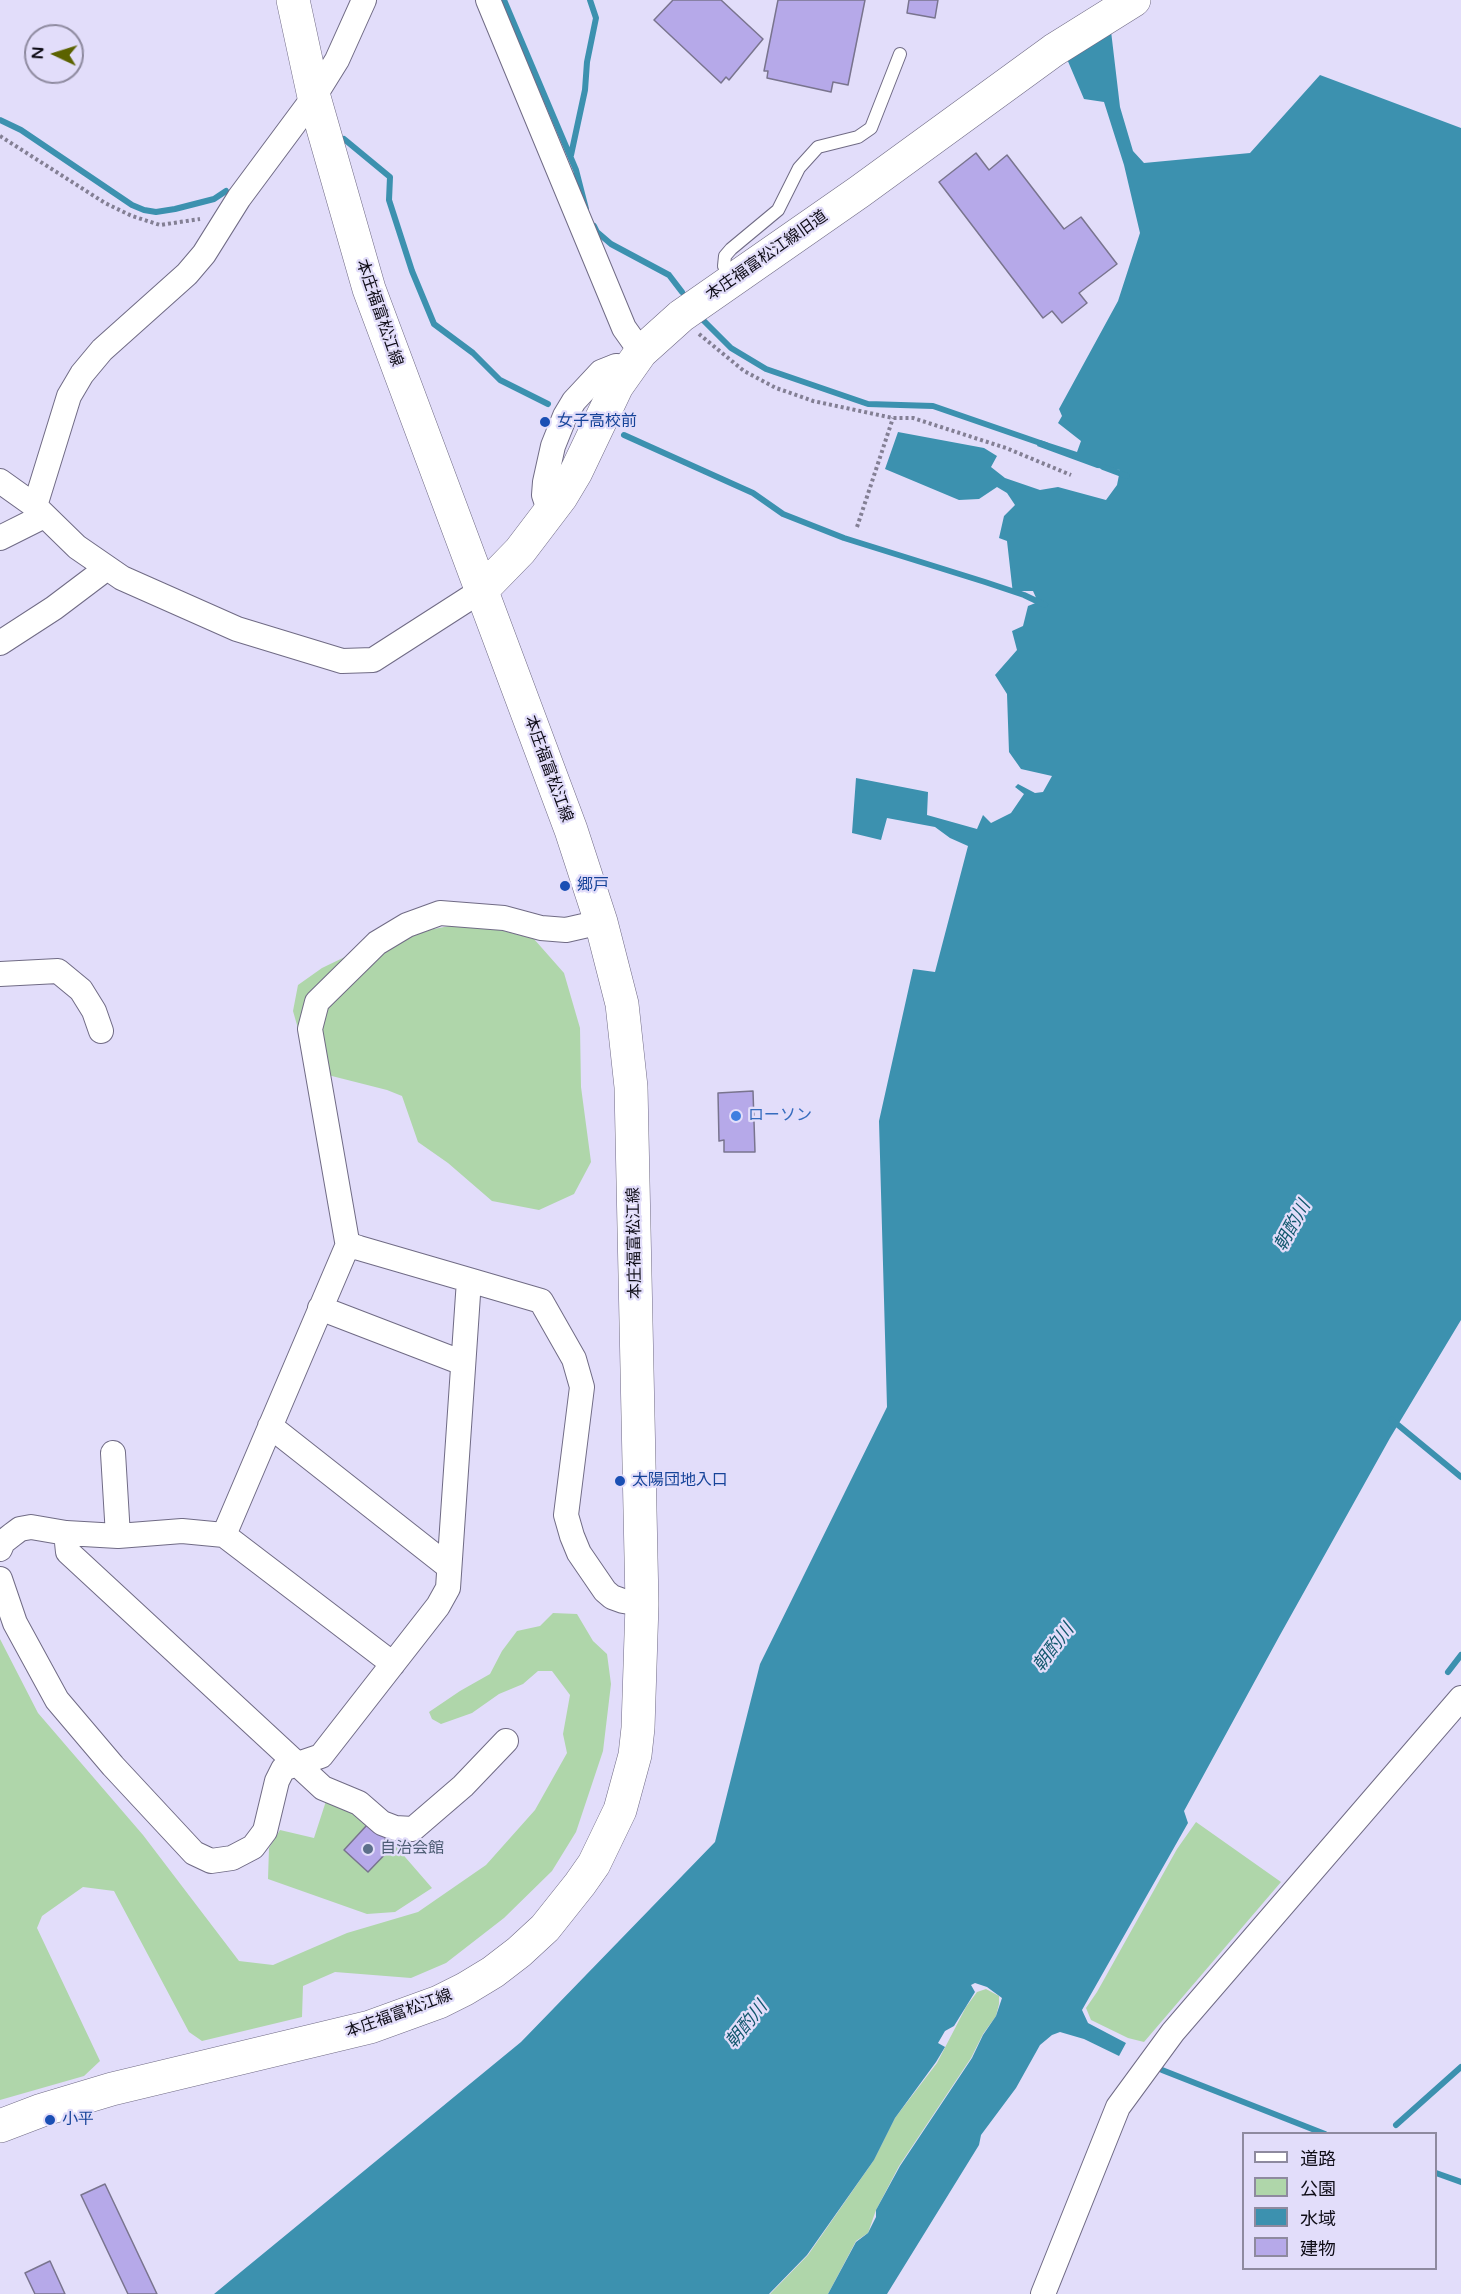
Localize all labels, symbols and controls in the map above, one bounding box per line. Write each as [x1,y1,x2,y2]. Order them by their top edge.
north arrow [24,24,84,84]
text: N [28,46,48,60]
street label: 本庄福富松江線旧道 [703,207,831,305]
street label: 本庄福富松江線 [352,257,406,369]
place label: 女子高校前 [557,412,637,432]
marker: 女子高校前 [538,415,552,429]
street label: 本庄福富松江線 [520,713,576,825]
place label: 郷戸 [577,876,609,896]
marker: 郷戸 [558,879,572,893]
place label: ローソン [748,1106,812,1126]
marker: ローソン [729,1109,743,1123]
street label: 本庄福富松江線 [624,1187,646,1299]
water label: 朝酌川 [1270,1197,1316,1255]
place label: 太陽団地入口 [632,1471,728,1491]
marker: 太陽団地入口 [613,1474,627,1488]
water label: 朝酌川 [1029,1620,1079,1676]
place label: 自治会館 [380,1839,444,1859]
marker: 自治会館 [361,1842,375,1856]
street label: 本庄福富松江線 [343,1986,455,2042]
water label: 朝酌川 [722,1997,772,2053]
place label: 小平 [62,2110,94,2130]
marker: 小平 [43,2113,57,2127]
legend [1242,2132,1437,2270]
text: 道路 [1300,2148,1336,2170]
text: 公園 [1300,2178,1336,2200]
text: 水域 [1300,2208,1336,2230]
text: 建物 [1300,2238,1336,2260]

